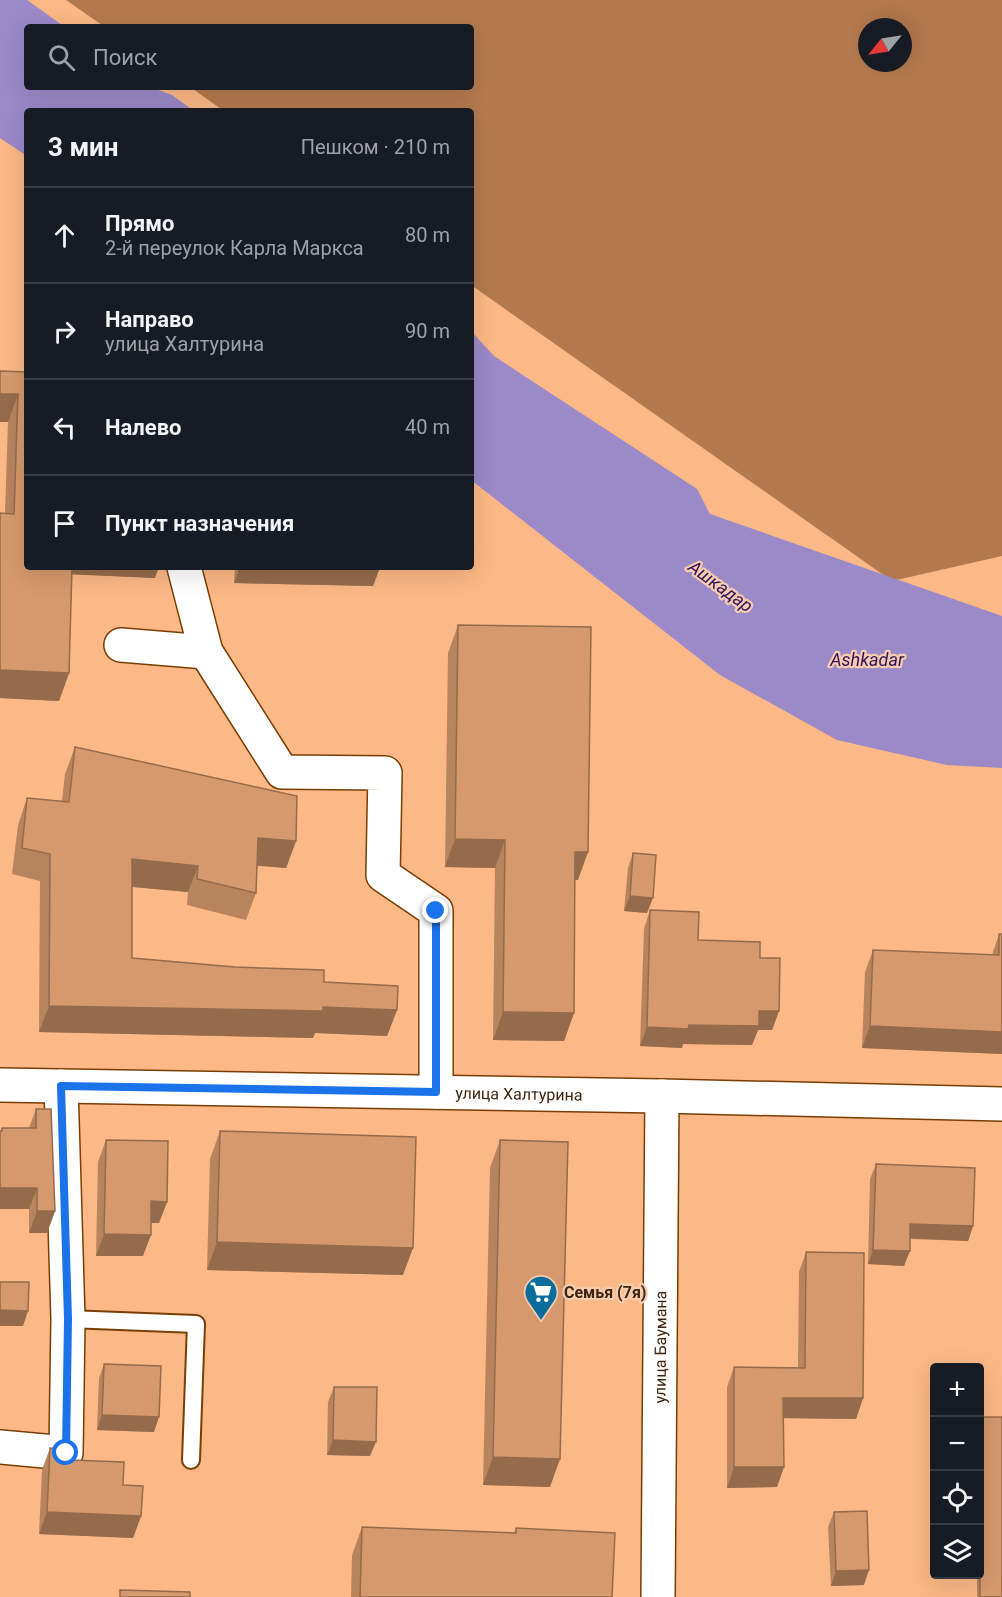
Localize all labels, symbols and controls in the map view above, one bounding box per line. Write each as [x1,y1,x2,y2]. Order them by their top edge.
north arrow [858,18,912,72]
search box [24,24,474,90]
icon: search [45,41,78,74]
text: Поиск [93,45,157,70]
text: 3 мин [48,132,119,162]
text: Пешком · 210 m [301,135,450,159]
text: Прямо [105,211,174,236]
icon: ahead [48,219,81,252]
text: 80 m [405,223,450,247]
text: 2-й переулок Карла Маркса [105,236,364,260]
text: Направо [105,307,194,332]
icon: right [48,315,81,348]
text: 90 m [405,319,450,343]
text: улица Халтурина [105,332,264,356]
icon: left [48,411,81,444]
text: Налево [105,415,182,440]
text: 40 m [405,415,450,439]
icon: arrive [48,507,81,540]
text: Пункт назначения [105,511,294,536]
water label: Ашкадар [684,555,757,616]
water label: Ashkadar [829,649,905,670]
route end [422,897,448,923]
street label: улица Халтурина [455,1083,583,1104]
supermarket icon: Семья (7я) [523,1274,559,1321]
place label: Семья (7я) [564,1283,646,1302]
street label: улица Баумана [650,1291,670,1403]
map controls [930,1363,984,1579]
button: + [930,1363,984,1417]
button: − [930,1417,984,1471]
route start [52,1439,78,1465]
button: locate [930,1471,984,1525]
button: layers [930,1525,984,1579]

